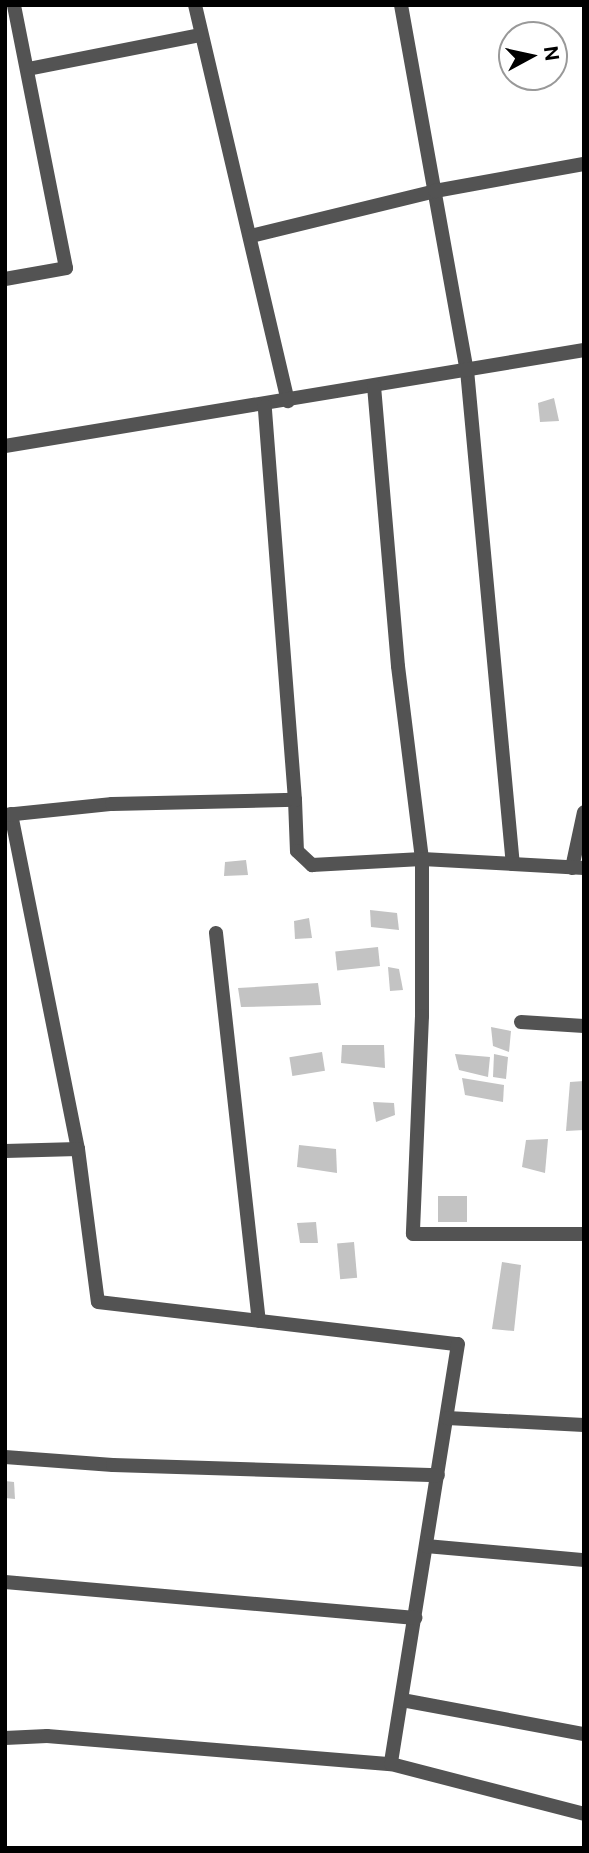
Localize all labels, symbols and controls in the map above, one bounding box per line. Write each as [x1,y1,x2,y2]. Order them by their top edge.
north arrow [498,21,568,91]
text: N [540,44,564,62]

